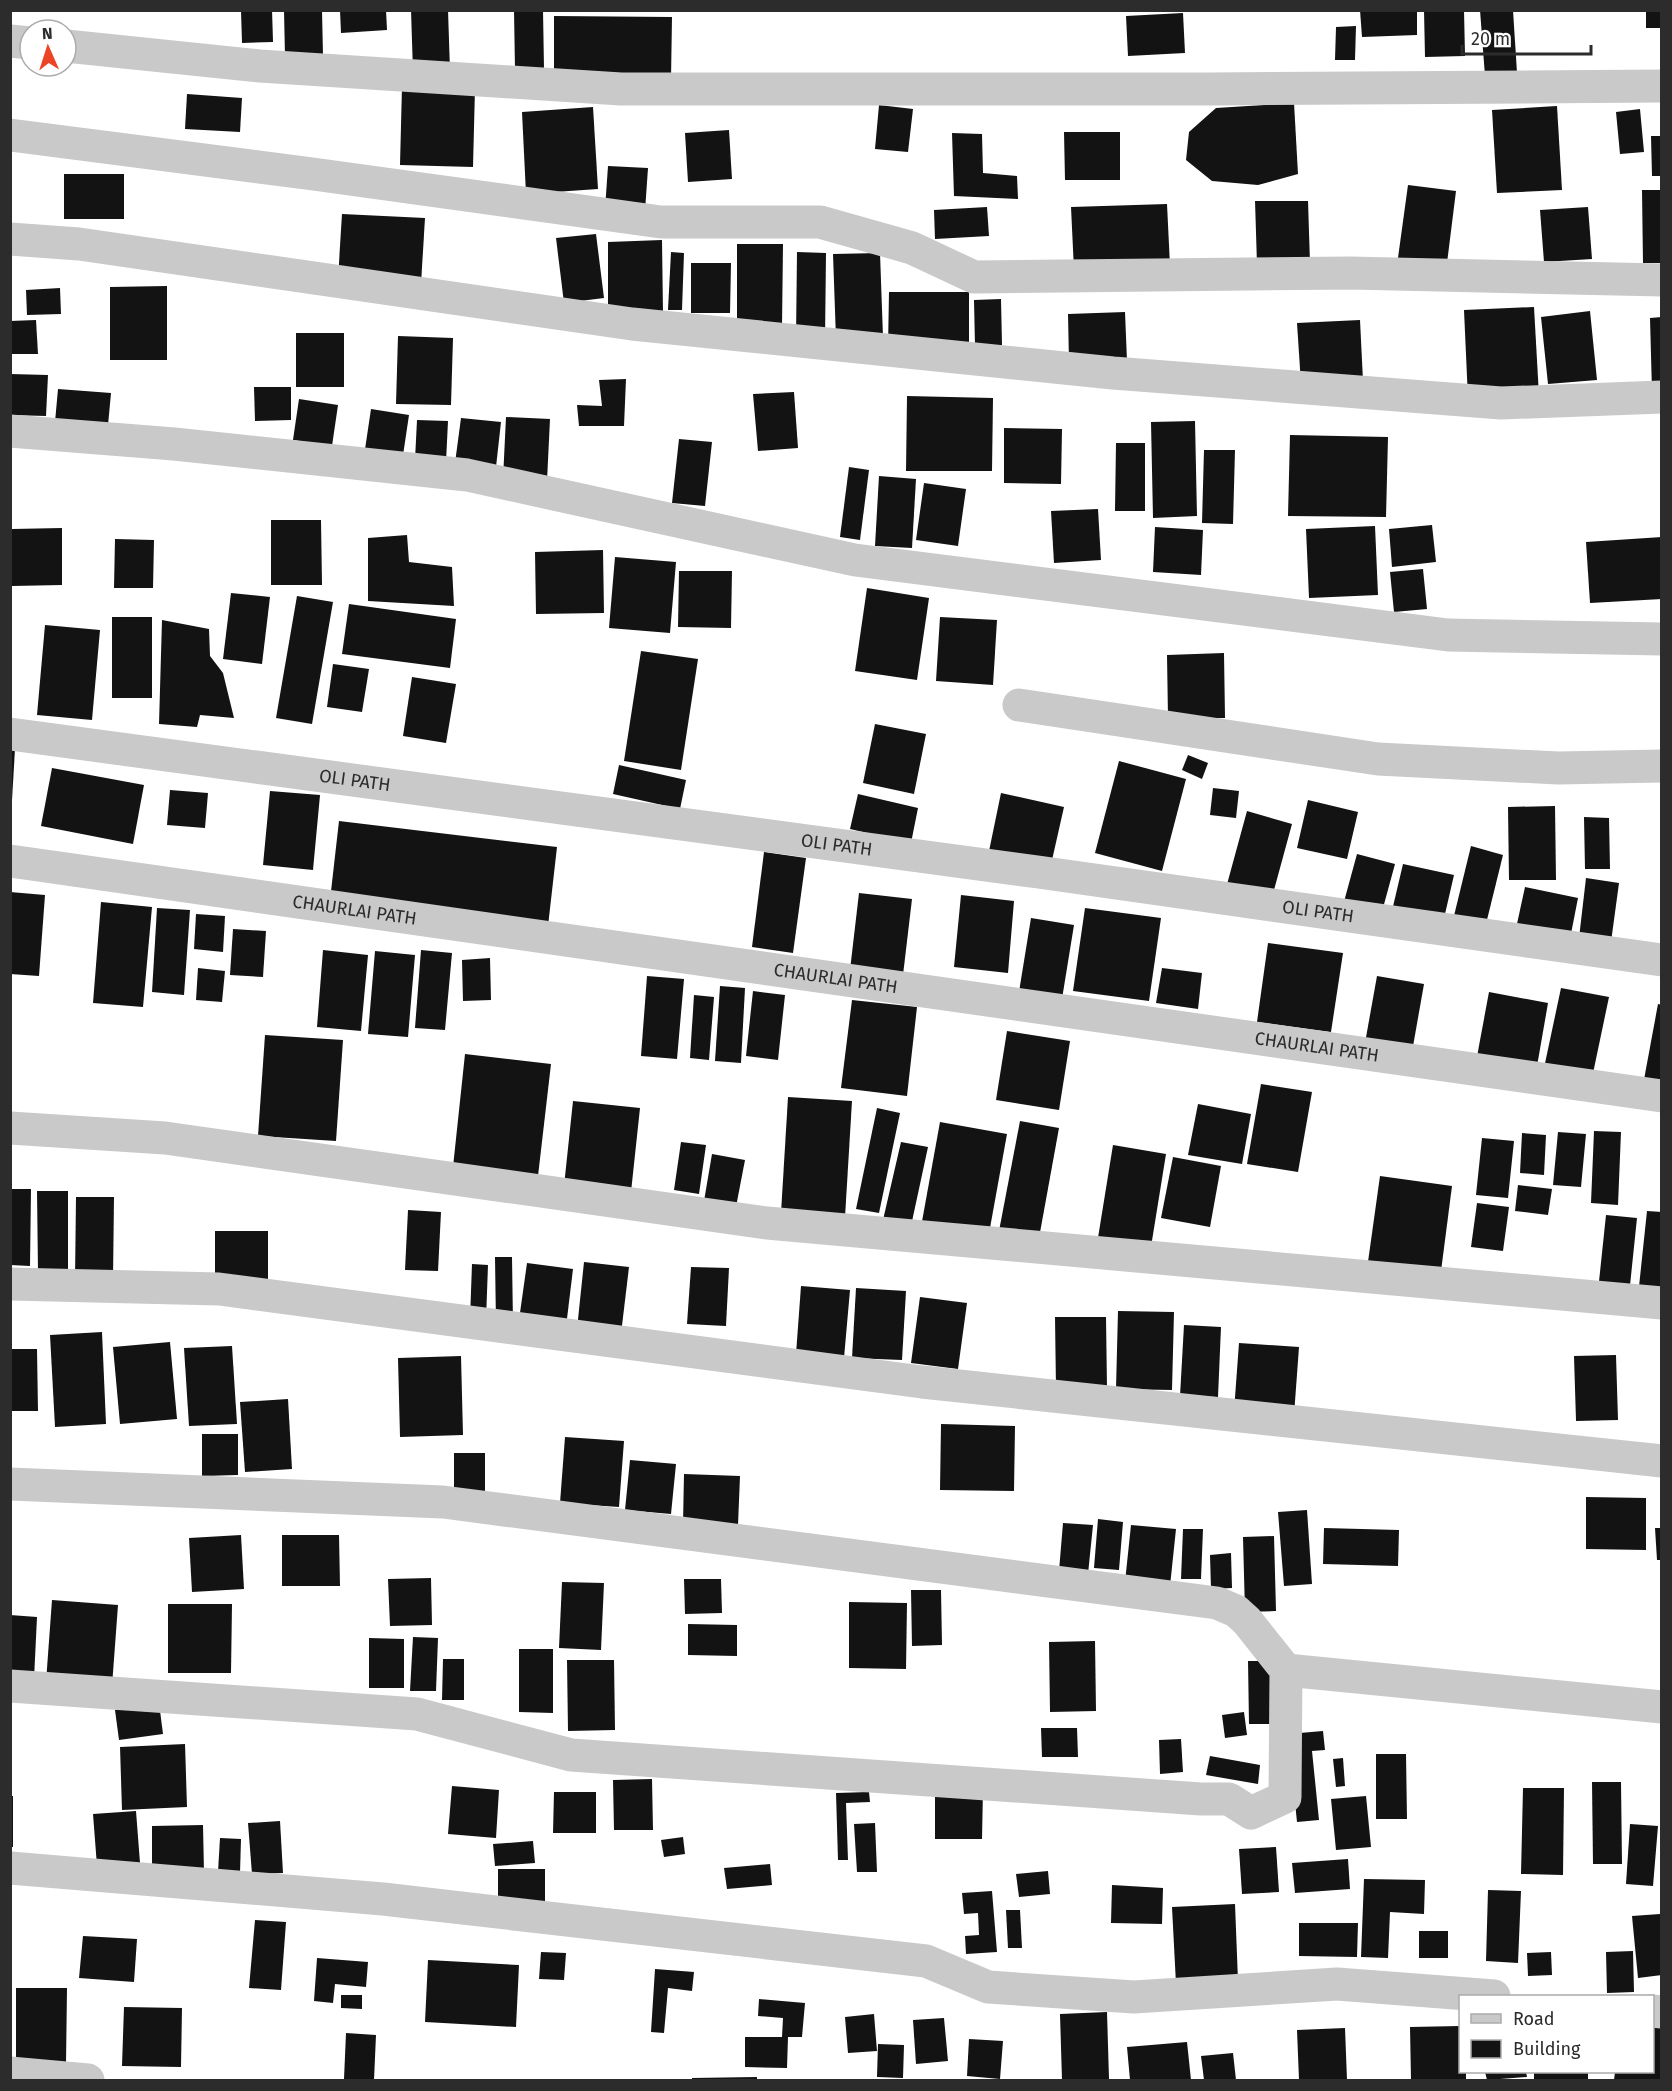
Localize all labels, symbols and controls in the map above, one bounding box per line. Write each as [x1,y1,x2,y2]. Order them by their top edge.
north arrow [18,18,78,78]
scale bar [1462,18,1591,56]
text: N [41,24,53,43]
text: 20 m [1471,28,1510,50]
street label: OLI PATH [318,765,392,796]
street label: OLI PATH [799,829,874,861]
street label: CHAURLAI PATH [291,890,418,930]
street label: OLI PATH [1281,896,1355,927]
street label: CHAURLAI PATH [772,959,899,998]
street label: CHAURLAI PATH [1253,1027,1380,1067]
legend [1459,1995,1654,2073]
text: Road [1513,2008,1555,2030]
text: Building [1513,2038,1581,2060]

